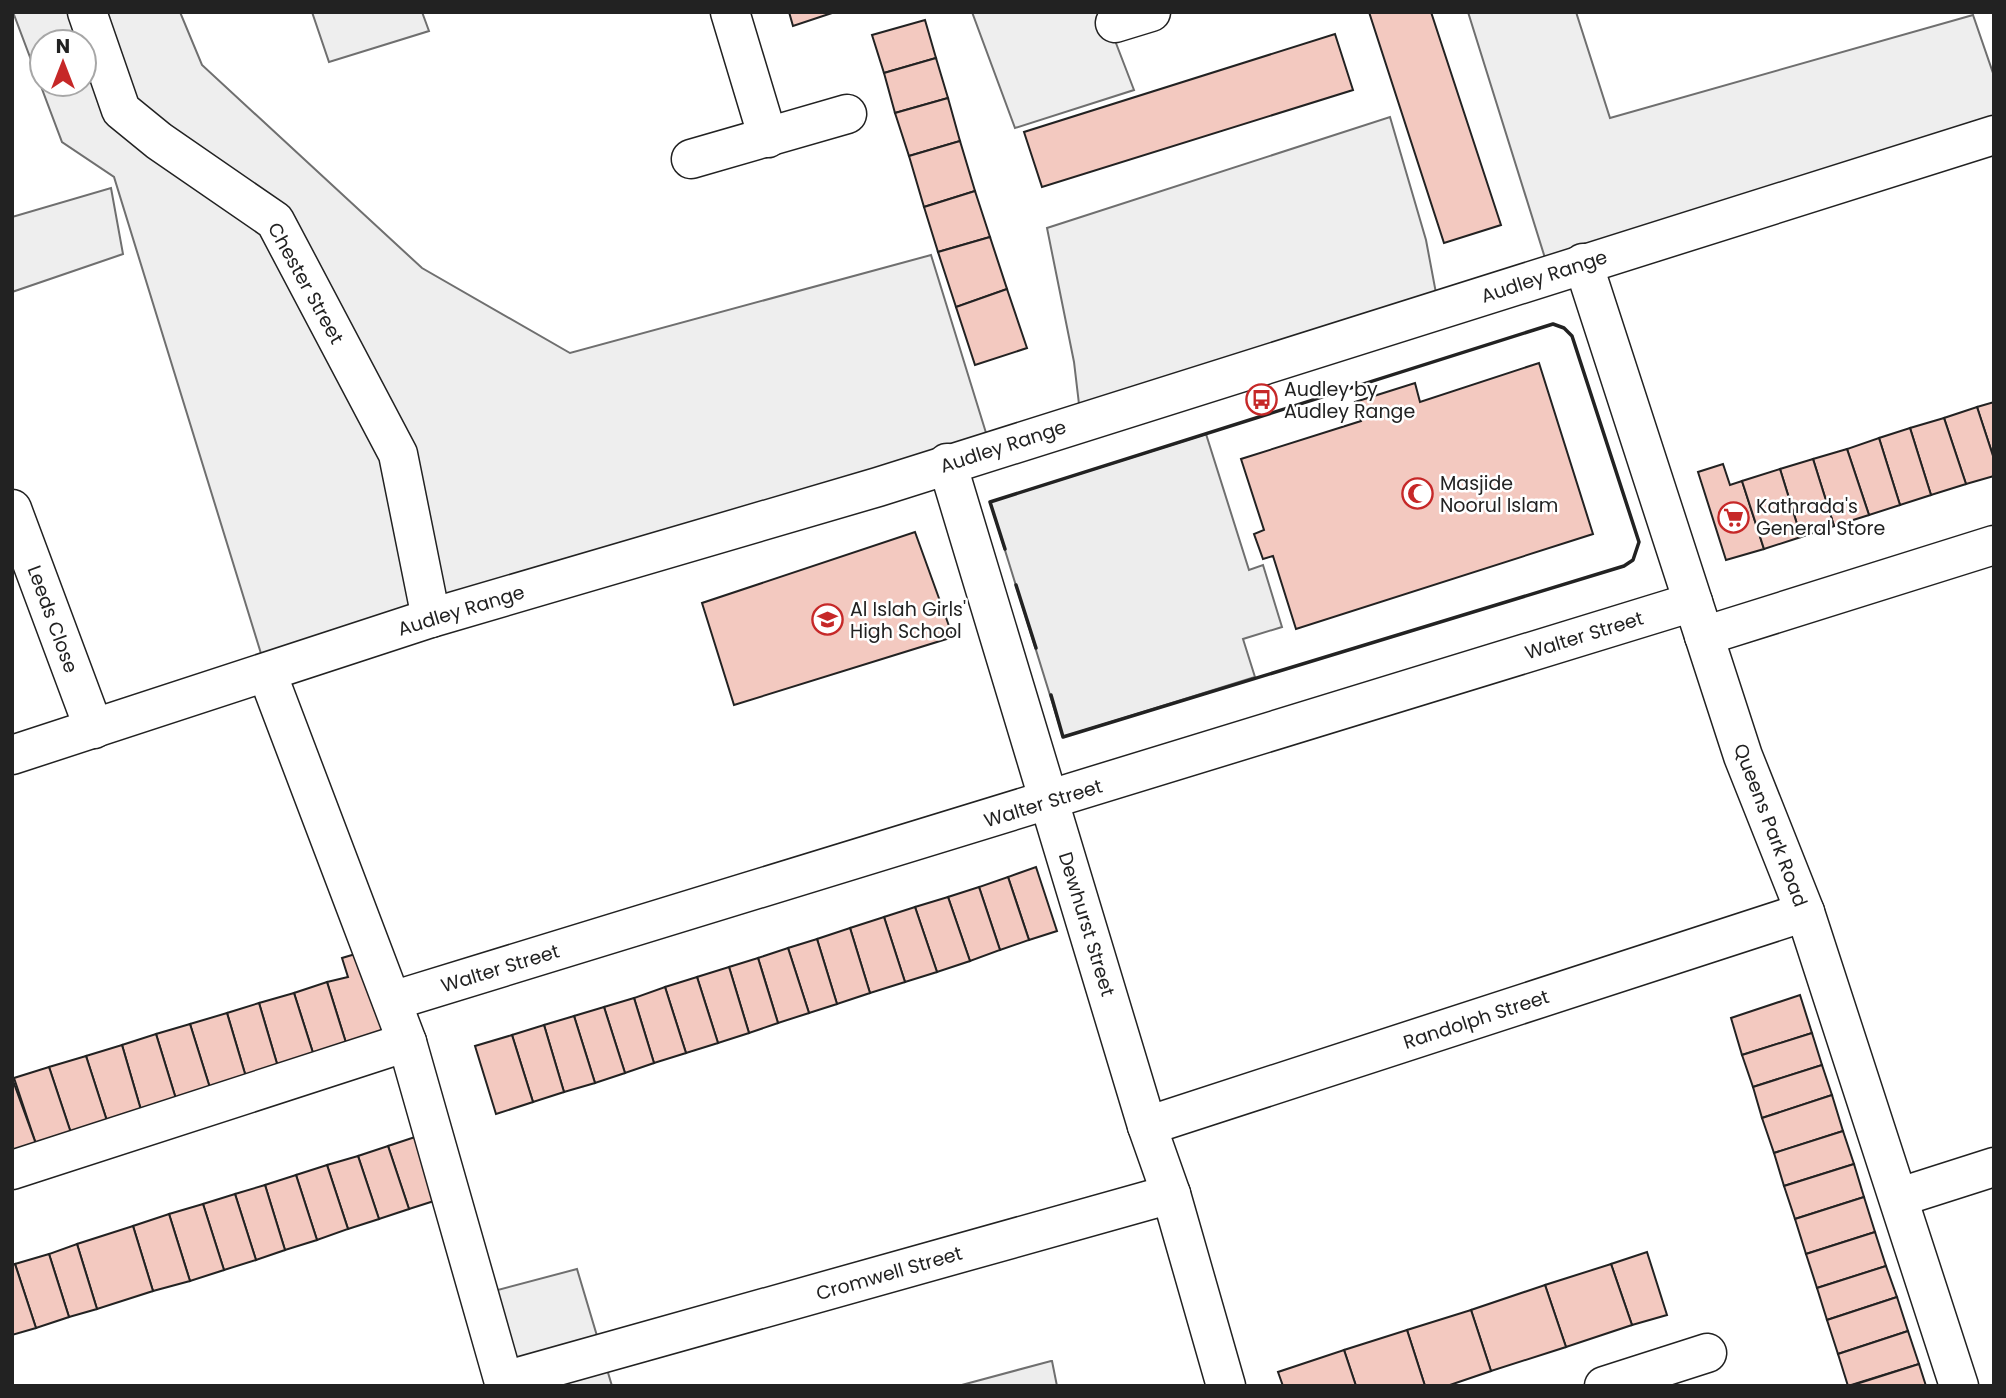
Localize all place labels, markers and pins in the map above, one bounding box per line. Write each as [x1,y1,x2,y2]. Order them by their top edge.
place label: Audley by Audley Range [1284,376,1415,425]
bus stop icon: Audley by Audley Range [1244,383,1278,417]
place label: Masjide Noorul Islam [1440,470,1558,519]
mosque icon: Masjide Noorul Islam [1400,477,1434,511]
place label: Kathrada's General Store [1756,493,1885,542]
supermarket icon: Kathrada's General Store [1716,500,1750,534]
place label: Al Islah Girls' High School [850,596,966,645]
school or university icon: Al Islah Girls' High School [810,603,844,637]

